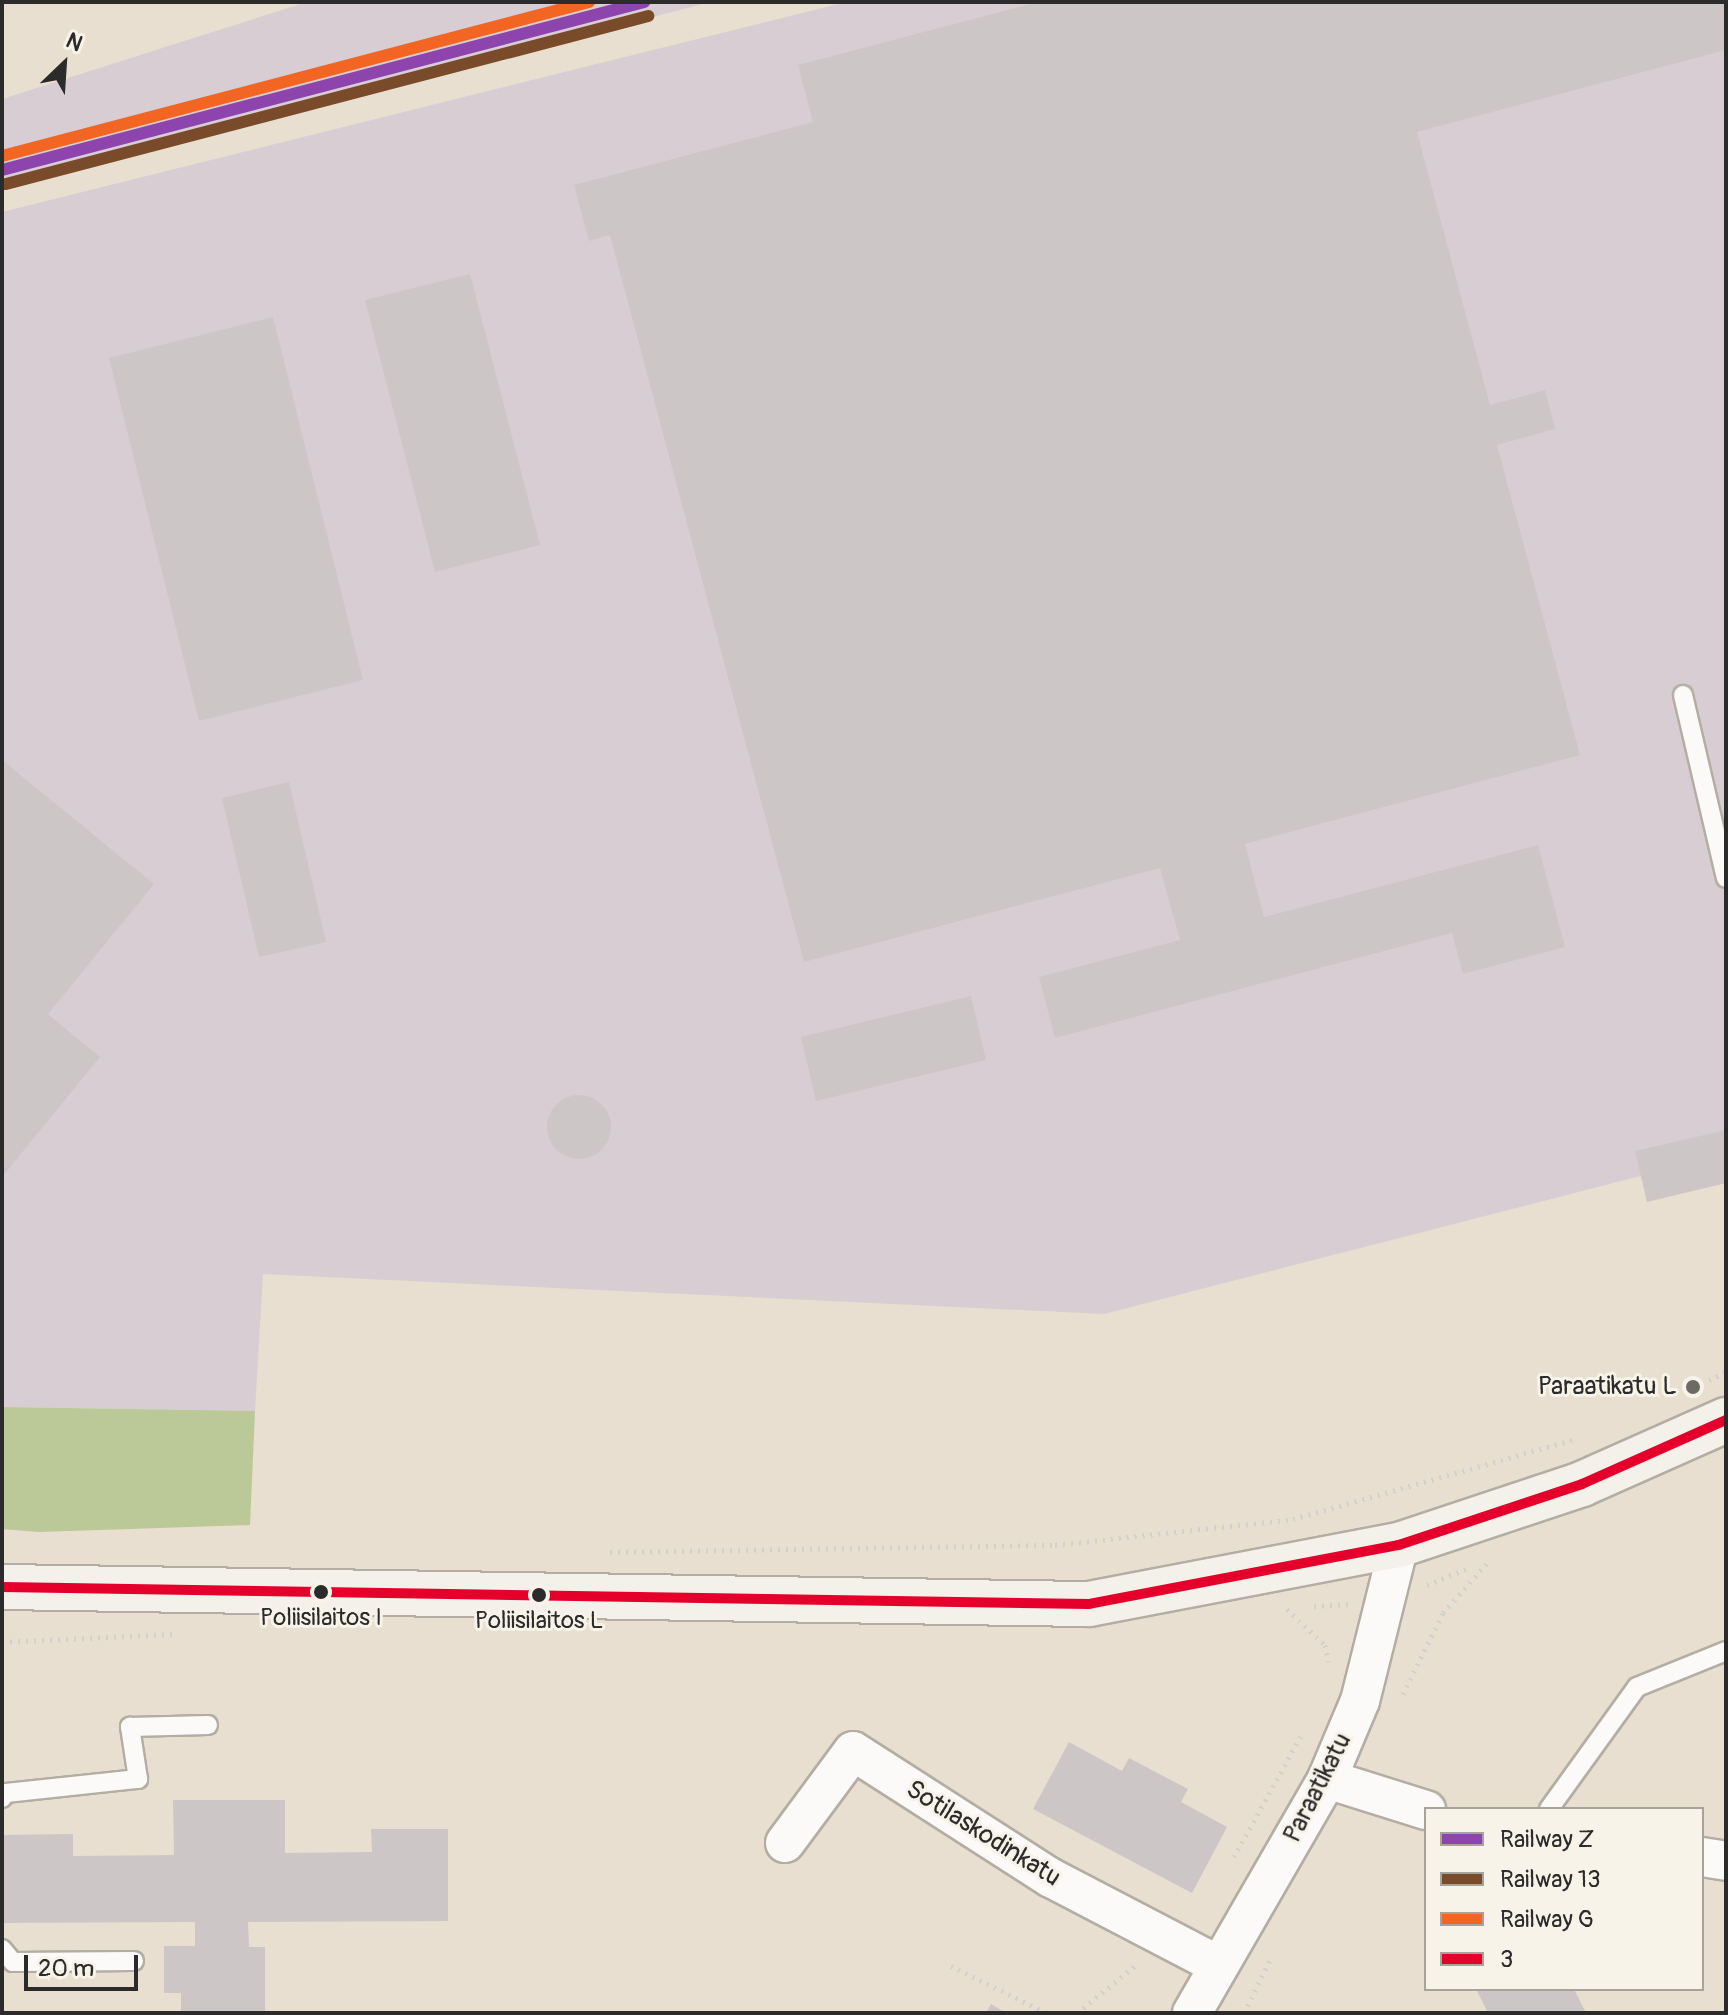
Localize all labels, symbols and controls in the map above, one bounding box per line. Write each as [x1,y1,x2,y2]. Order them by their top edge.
north arrow [24,24,104,104]
text: N [61,26,87,58]
place label: Paraatikatu L [1538,1371,1677,1403]
marker: Paraatikatu L [1684,1378,1702,1396]
marker: Poliisilaitos I [313,1584,329,1600]
marker: Poliisilaitos L [531,1587,547,1603]
place label: Poliisilaitos I [260,1604,382,1632]
place label: Poliisilaitos L [475,1607,603,1635]
street label: Paraatikatu [1277,1728,1359,1848]
street label: Sotilaskodinkatu [900,1774,1066,1894]
legend [1424,1807,1704,1991]
text: Railway Z [1500,1825,1594,1854]
text: Railway 13 [1500,1865,1601,1894]
text: Railway G [1500,1905,1594,1934]
scale bar [28,1939,142,1989]
text: 3 [1500,1945,1513,1974]
text: 20 m [38,1954,94,1983]

